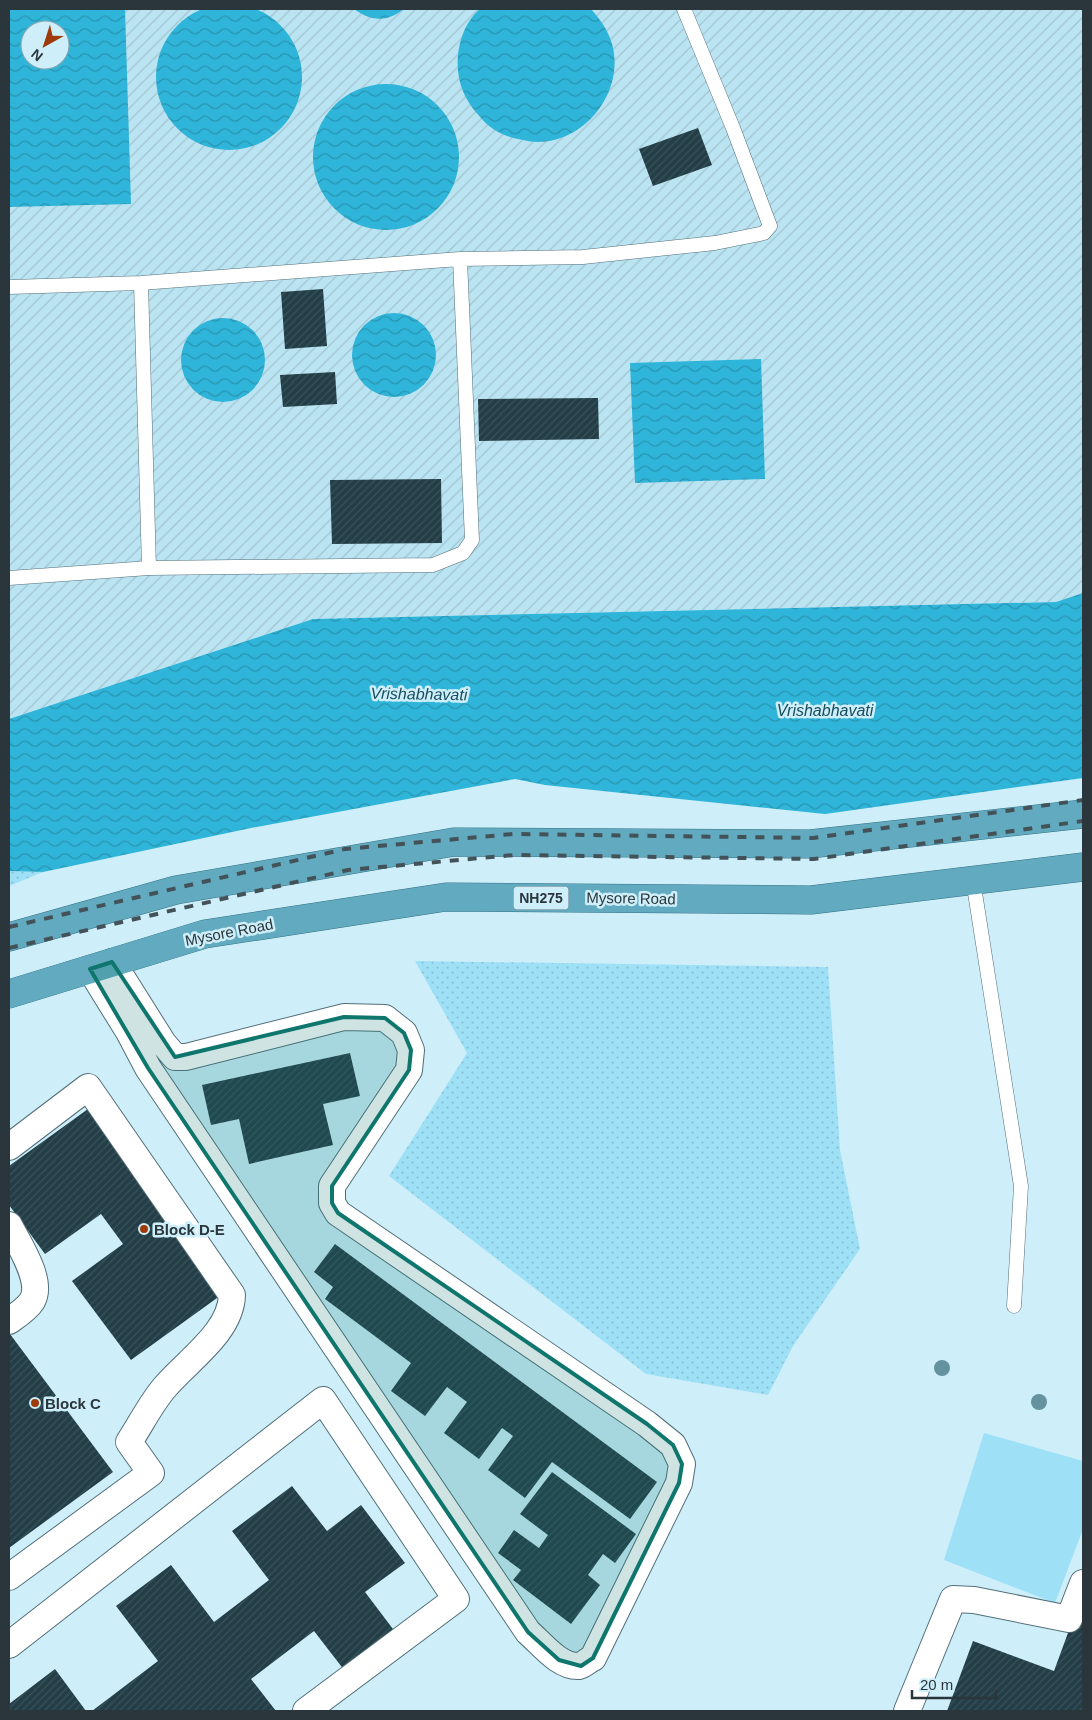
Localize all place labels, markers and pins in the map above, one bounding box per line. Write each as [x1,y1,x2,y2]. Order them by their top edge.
place label: Block D-E [154,1221,225,1238]
marker: Block D-E [138,1223,150,1235]
place label: Block C [45,1395,101,1412]
marker: Block C [29,1397,41,1409]

